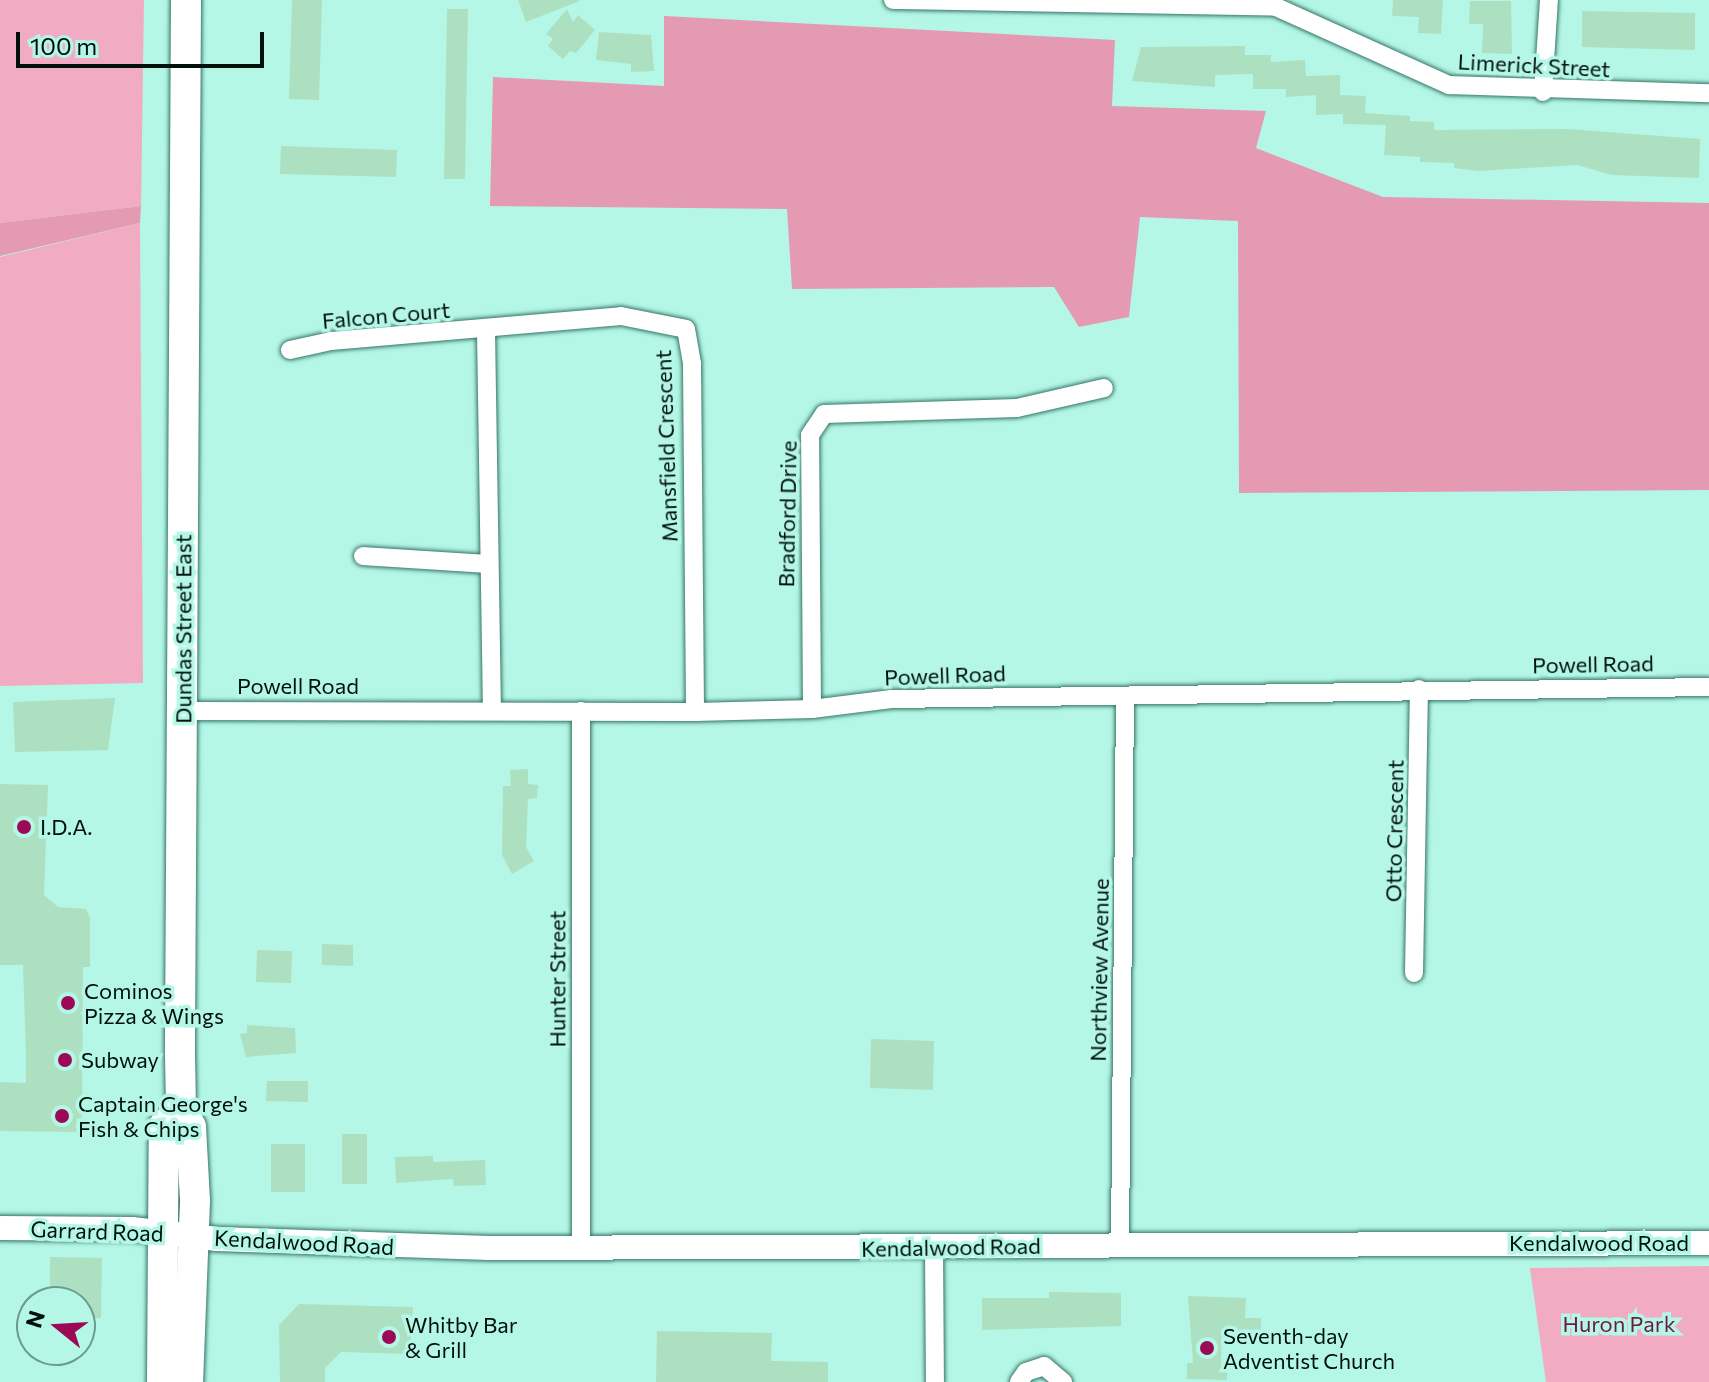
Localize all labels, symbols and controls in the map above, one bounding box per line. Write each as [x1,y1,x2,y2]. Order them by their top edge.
scale bar [20,16,268,66]
text: 100 m [30,31,97,60]
street label: Limerick Street [1457,48,1611,82]
street label: Falcon Court [321,296,451,334]
street label: Mansfield Crescent [649,349,683,543]
street label: Bradford Drive [773,440,801,588]
street label: Dundas Street East [170,534,196,724]
street label: Powell Road [1532,650,1654,678]
street label: Powell Road [884,660,1006,690]
street label: Powell Road [237,673,359,699]
street label: Otto Crescent [1380,760,1408,902]
place label: I.D.A. [40,814,93,840]
marker: I.D.A. [15,818,33,836]
street label: Northview Avenue [1084,878,1114,1062]
street label: Hunter Street [544,910,570,1048]
place label: Cominos Pizza & Wings [84,977,224,1028]
marker: Cominos Pizza & Wings [59,994,77,1012]
place label: Subway [81,1047,159,1073]
marker: Subway [56,1051,74,1069]
place label: Captain George's Fish & Chips [78,1090,248,1142]
marker: Captain George's Fish & Chips [53,1107,71,1125]
street label: Garrard Road [30,1215,164,1247]
street label: Kendalwood Road [214,1224,394,1260]
street label: Kendalwood Road [1509,1230,1689,1256]
street label: Kendalwood Road [861,1232,1041,1262]
north arrow [16,1286,96,1366]
text: N [19,1307,50,1331]
place label: Whitby Bar & Grill [405,1311,518,1362]
park label: Huron Park [1562,1311,1676,1337]
place label: Seventh-day Adventist Church [1223,1322,1395,1374]
marker: Whitby Bar & Grill [380,1328,398,1346]
marker: Seventh-day Adventist Church [1198,1339,1216,1357]

